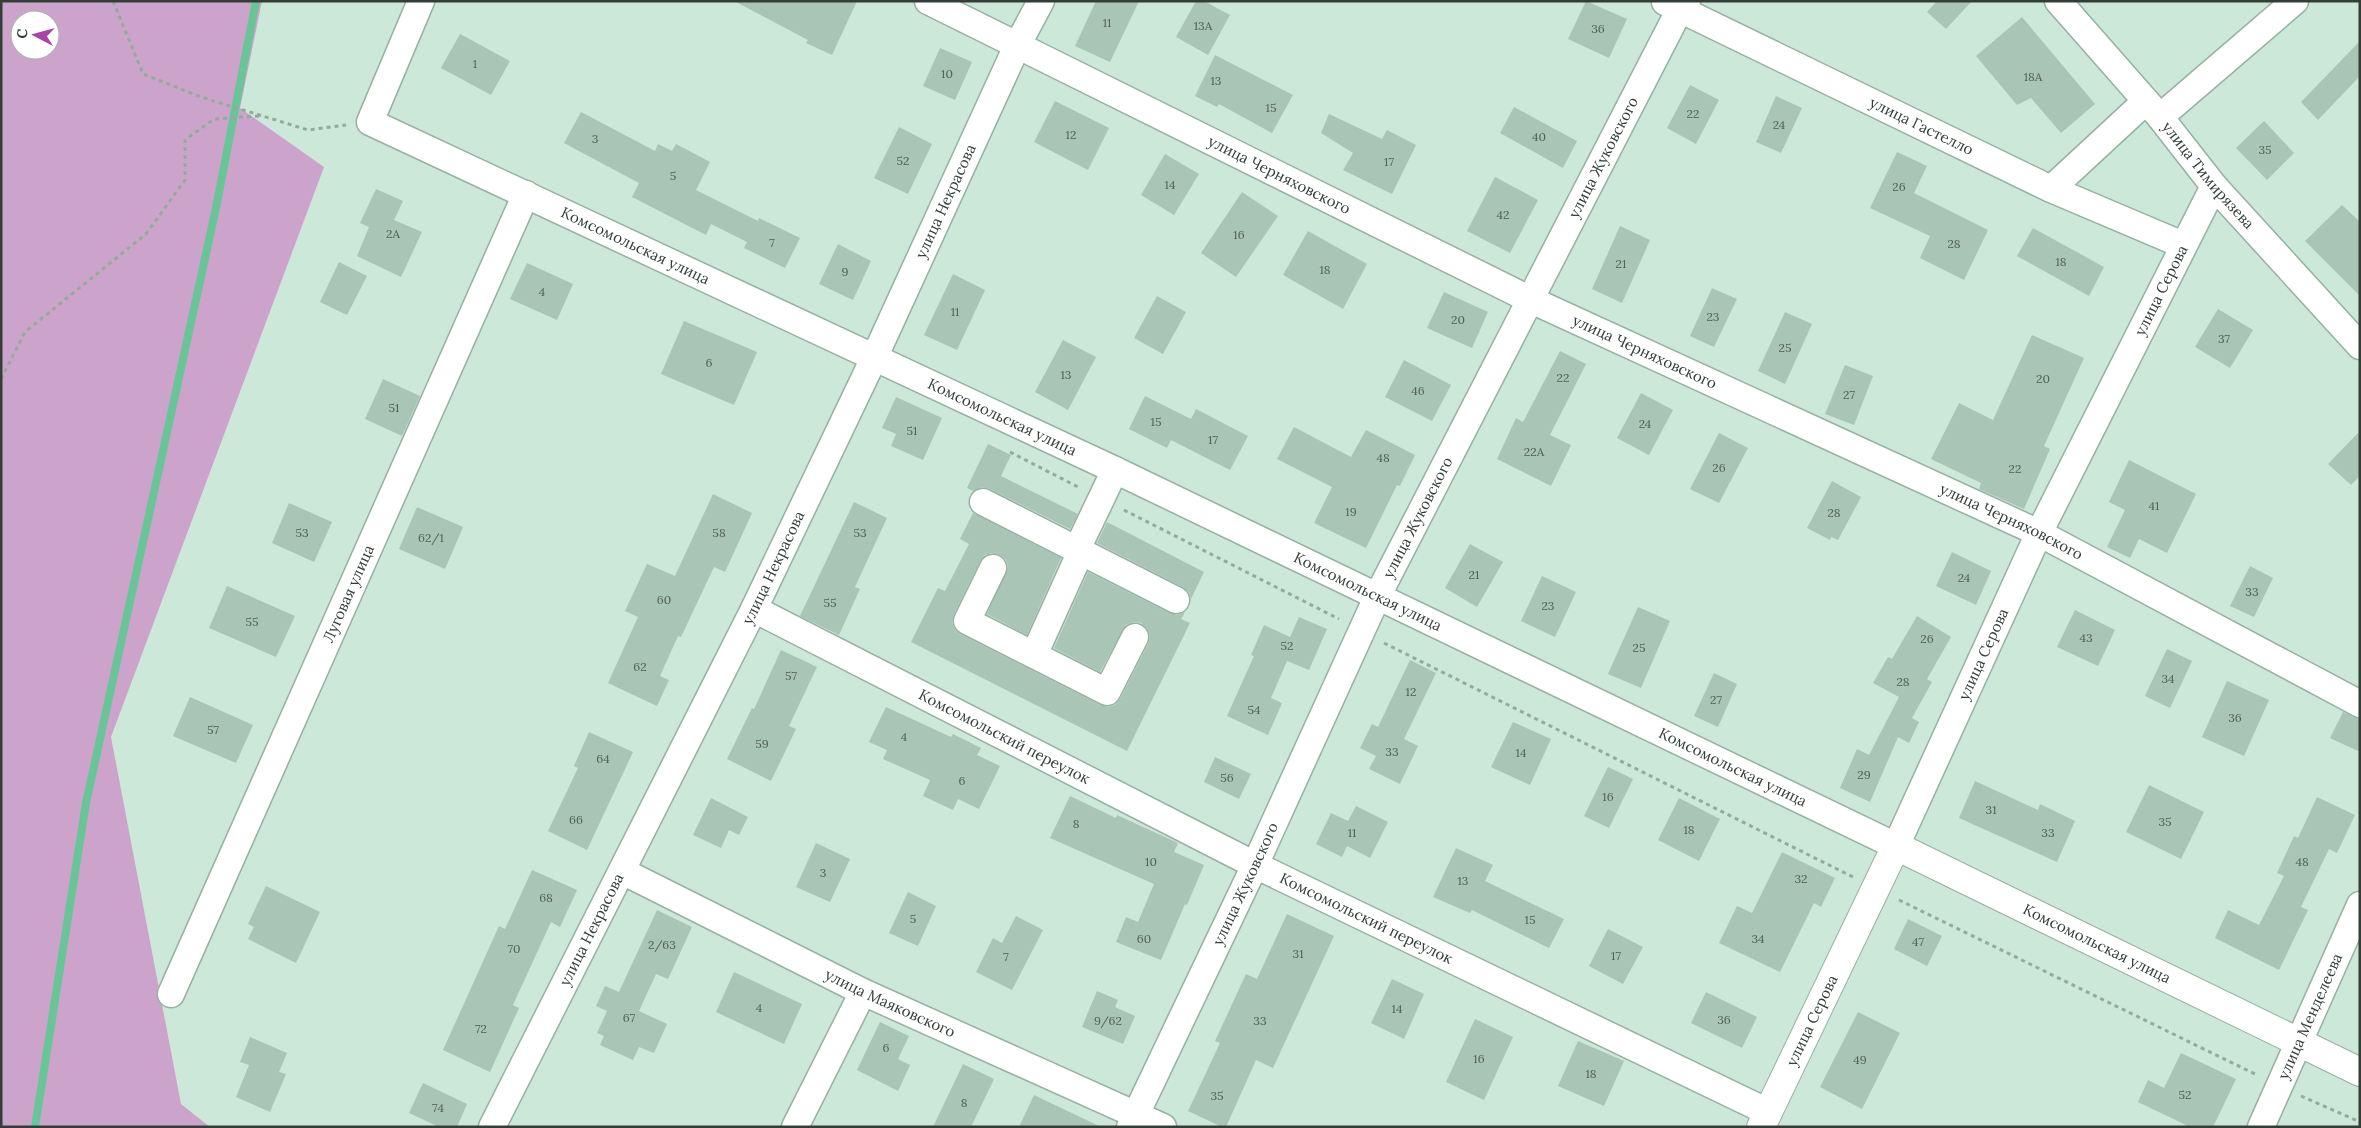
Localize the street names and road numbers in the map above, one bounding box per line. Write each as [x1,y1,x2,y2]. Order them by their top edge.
street label: улица Жуковского [1564,93,1642,221]
street label: улица Гастелло [1867,93,1977,159]
street label: улица Тимирязева [2158,117,2259,233]
street label: улица Черняховского [1205,131,1354,218]
street label: улица Некрасова [911,141,980,261]
street label: Комсомольская улица [558,203,713,288]
street label: улица Серова [2130,242,2192,339]
street label: улица Черняховского [1570,310,1720,393]
street label: Комсомольская улица [925,374,1080,460]
street label: улица Жуковского [1378,453,1457,581]
street label: улица Черняховского [1937,479,2087,564]
street label: улица Некрасова [738,508,809,628]
street label: Луговая улица [318,542,378,645]
street label: Комсомольская улица [1291,547,1445,635]
street label: улица Серова [1954,605,2012,703]
street label: Комсомольский переулок [916,685,1093,788]
street label: Комсомольская улица [1656,723,1810,811]
street label: улица Жуковского [1208,819,1282,948]
street label: Комсомольский переулок [1277,868,1456,968]
street label: улица Некрасова [555,870,628,989]
street label: Комсомольская улица [2020,899,2174,987]
street label: улица Менделеева [2273,950,2346,1082]
street label: улица Маяковского [822,964,959,1041]
street label: улица Серова [1782,971,1842,1069]

